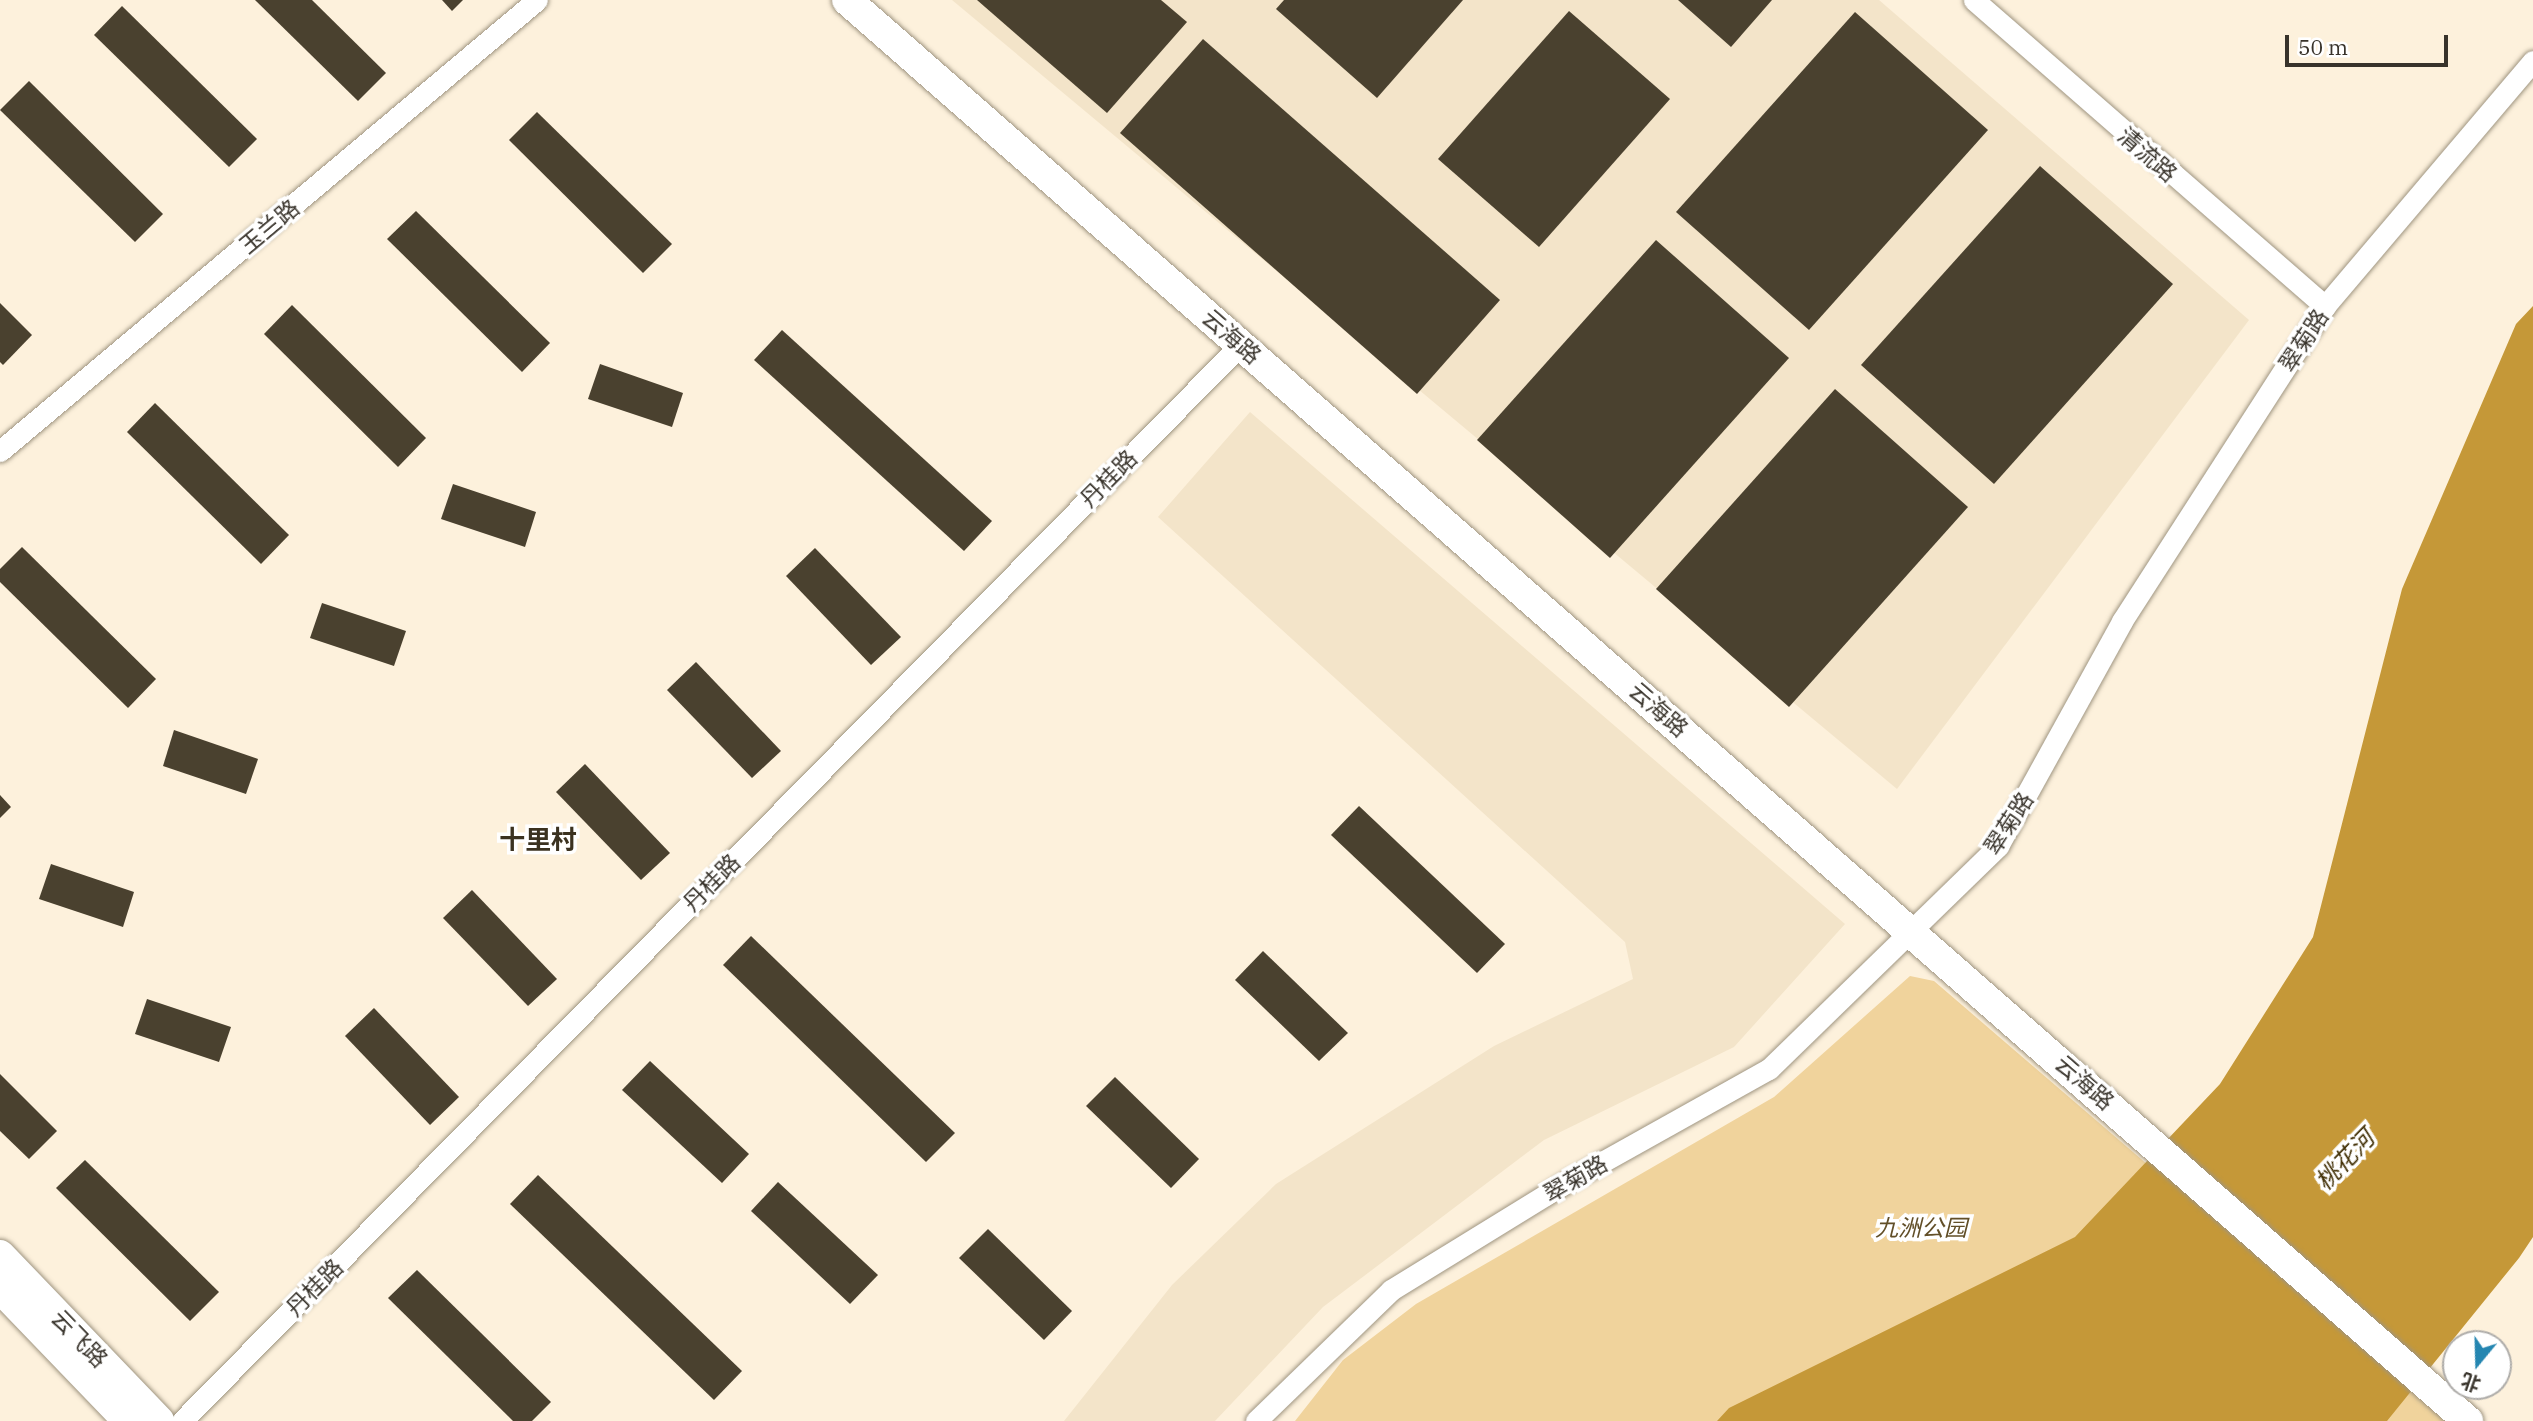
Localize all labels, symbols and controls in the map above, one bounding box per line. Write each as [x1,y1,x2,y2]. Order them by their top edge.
scale bar [2288,21,2451,65]
text: 50 m [2298,33,2348,61]
street label: 清流路 [2113,121,2183,187]
street label: 玉兰路 [234,193,304,259]
street label: 云海路 [1197,303,1267,369]
street label: 翠菊路 [2273,304,2333,376]
street label: 丹桂路 [1074,444,1142,512]
street label: 云海路 [1624,676,1694,742]
street label: 翠菊路 [1978,787,2038,859]
district label: 十里村 [499,824,577,856]
street label: 丹桂路 [677,848,745,916]
street label: 云海路 [2050,1049,2120,1115]
water label: 桃花河 [2310,1124,2380,1196]
street label: 翠菊路 [1538,1149,1612,1207]
park label: 九洲公园 [1875,1213,1967,1241]
street label: 丹桂路 [280,1253,348,1321]
street label: 云飞路 [46,1304,114,1372]
north arrow [2442,1330,2512,1400]
text: 北 [2458,1369,2484,1397]

